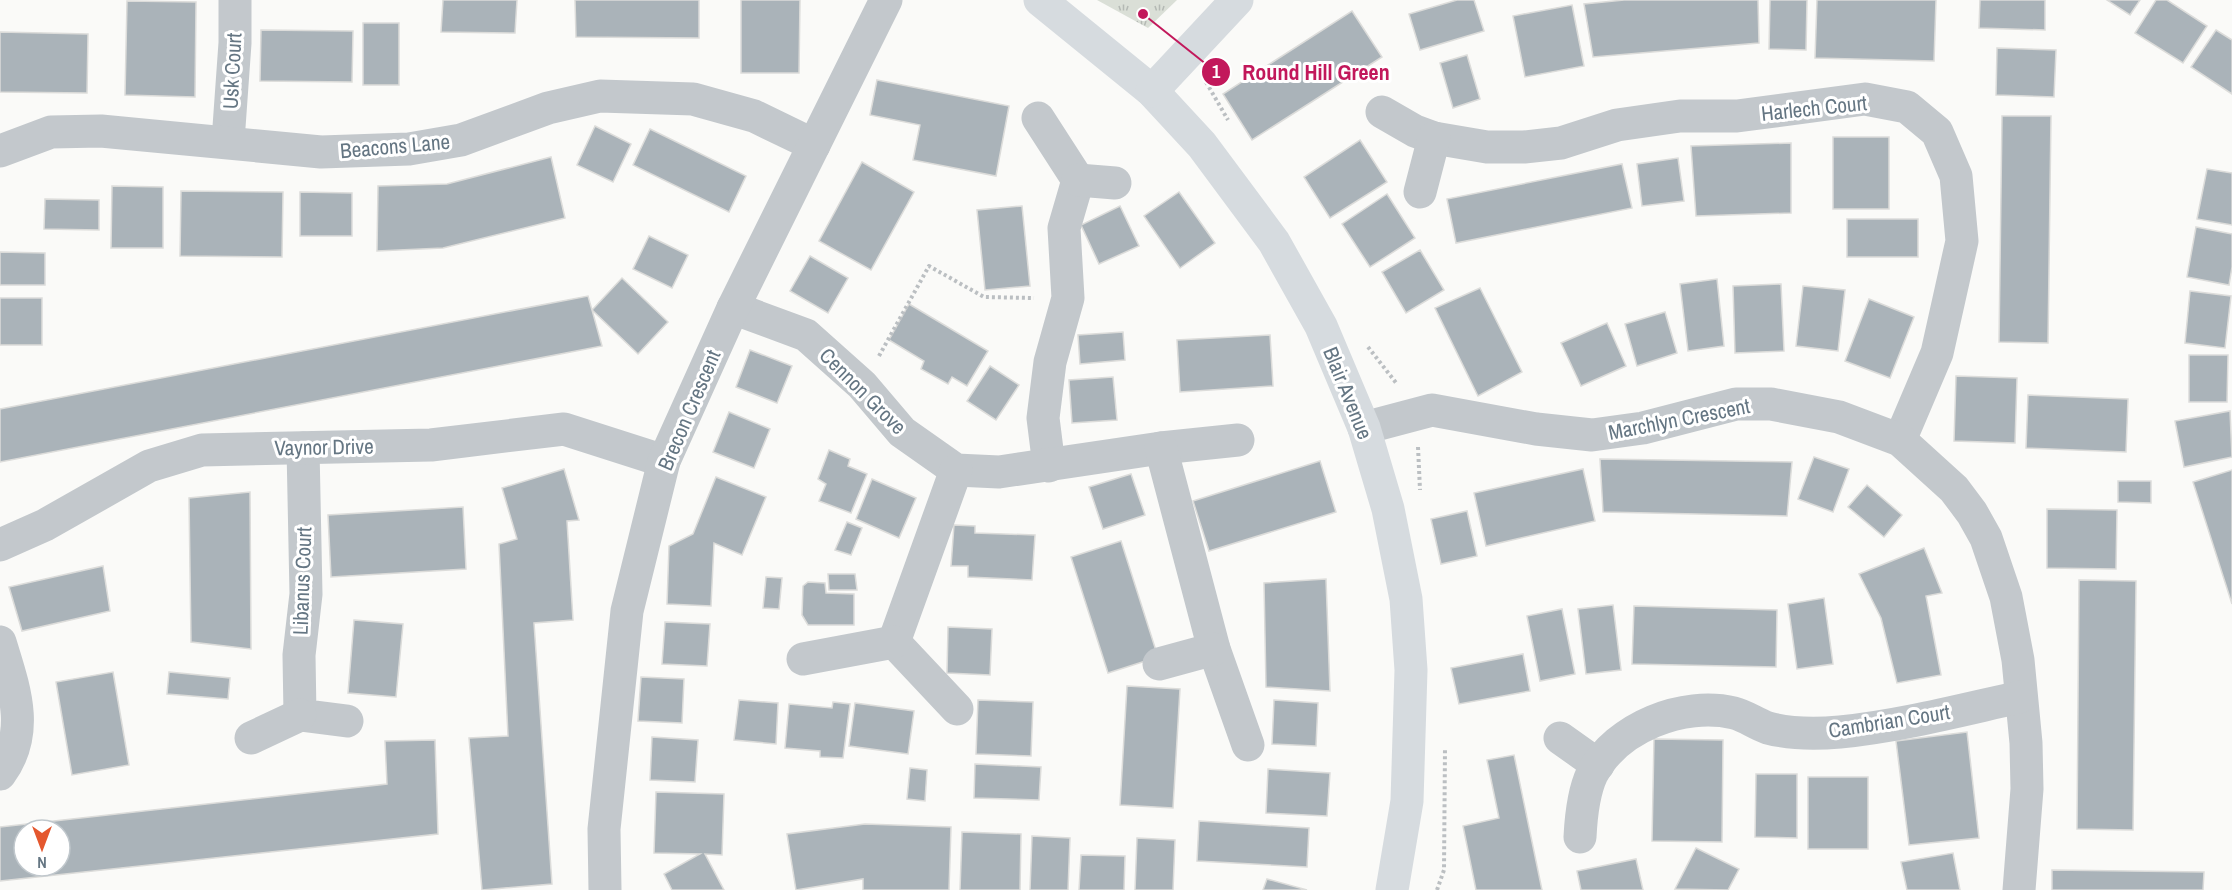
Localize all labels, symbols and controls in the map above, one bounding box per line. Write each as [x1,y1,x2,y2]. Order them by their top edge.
street label: Usk Court [216,32,248,110]
callout: Round Hill Green [1201,52,1402,92]
text: Round Hill Green [1242,57,1390,87]
text: 1 [1212,59,1221,84]
street label: Harlech Court [1760,88,1869,128]
street label: Beacons Lane [339,127,451,165]
street label: Cennon Grove [813,341,913,441]
street label: Blair Avenue [1316,342,1380,444]
street label: Brecon Crescent [651,345,727,475]
street label: Marchlyn Crescent [1606,391,1752,447]
street label: Vaynor Drive [274,432,374,462]
street label: Libanus Court [286,526,318,636]
street label: Cambrian Court [1826,697,1952,745]
north arrow [12,818,72,878]
text: N [37,852,47,874]

